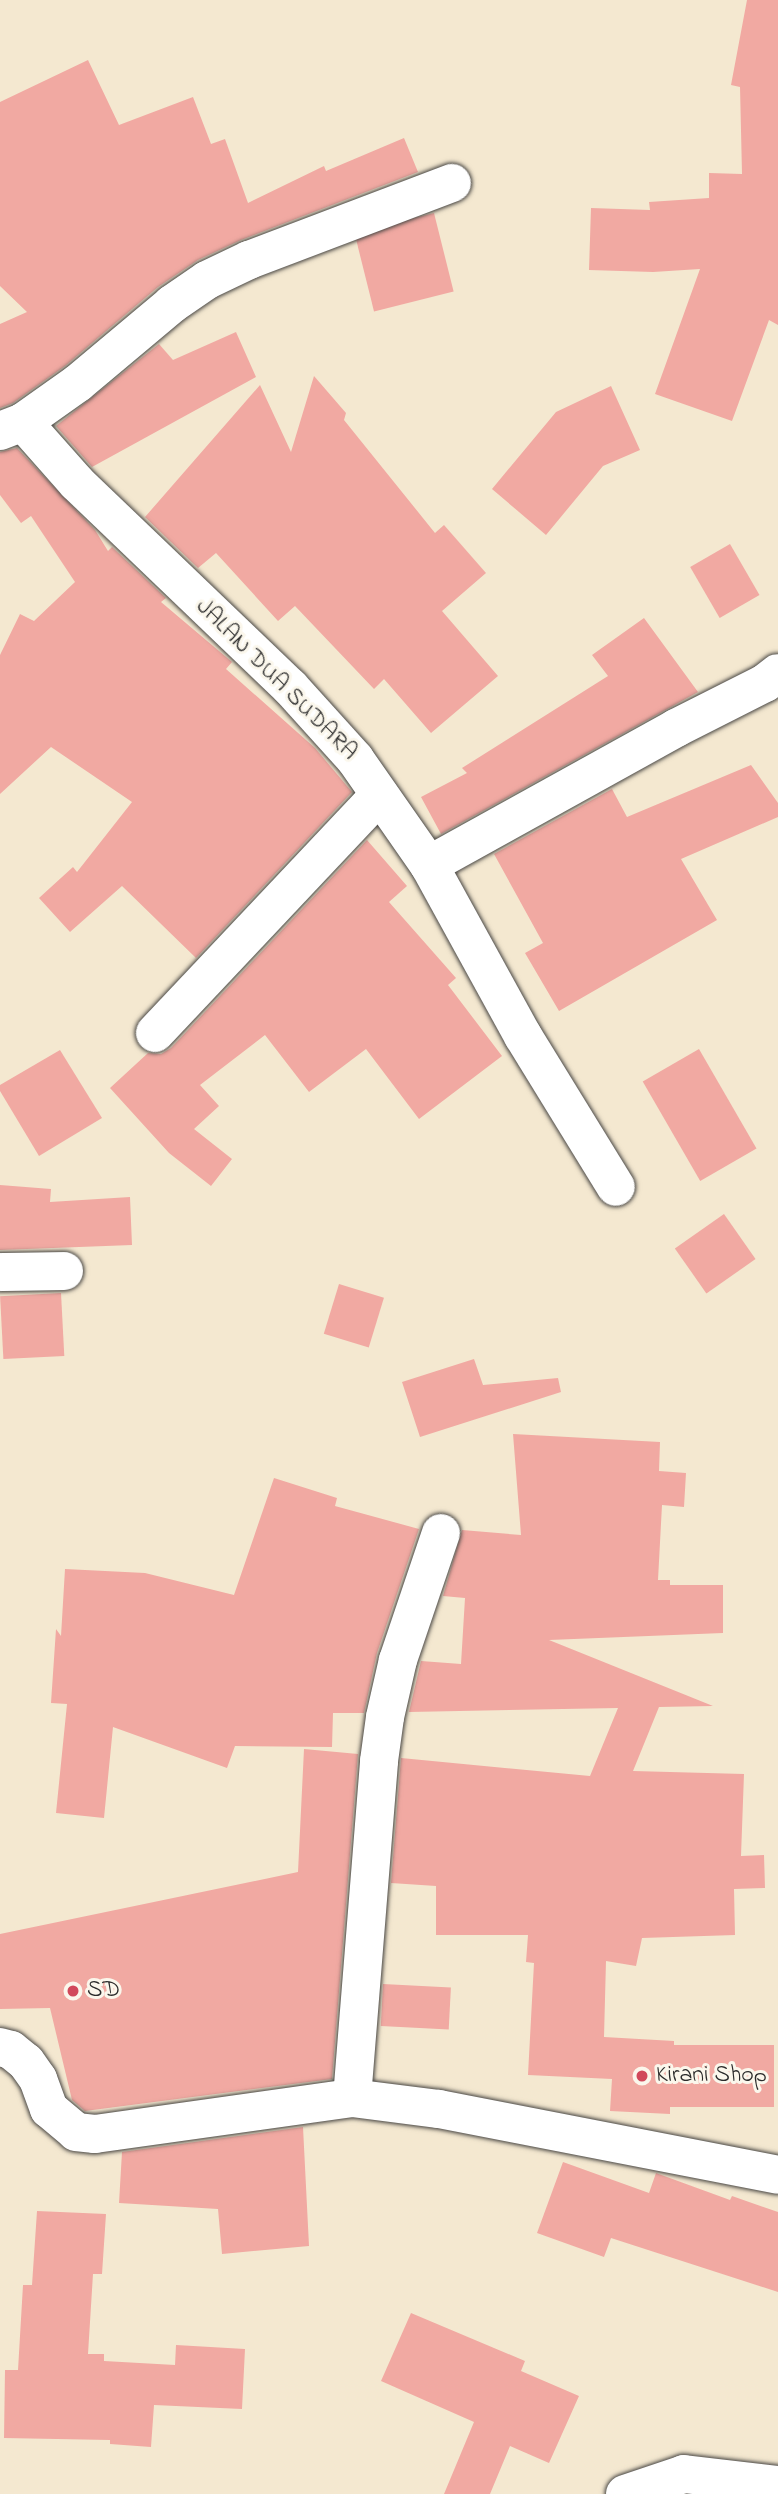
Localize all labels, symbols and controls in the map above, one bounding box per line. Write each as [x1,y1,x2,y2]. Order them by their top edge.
street label: JALAN DUA SUDARA [189,593,363,767]
place label: SD [87,1977,120,2005]
marker: SD [65,1983,81,1999]
place label: Kirani Shop [656,2062,767,2090]
marker: Kirani Shop [634,2068,650,2084]

